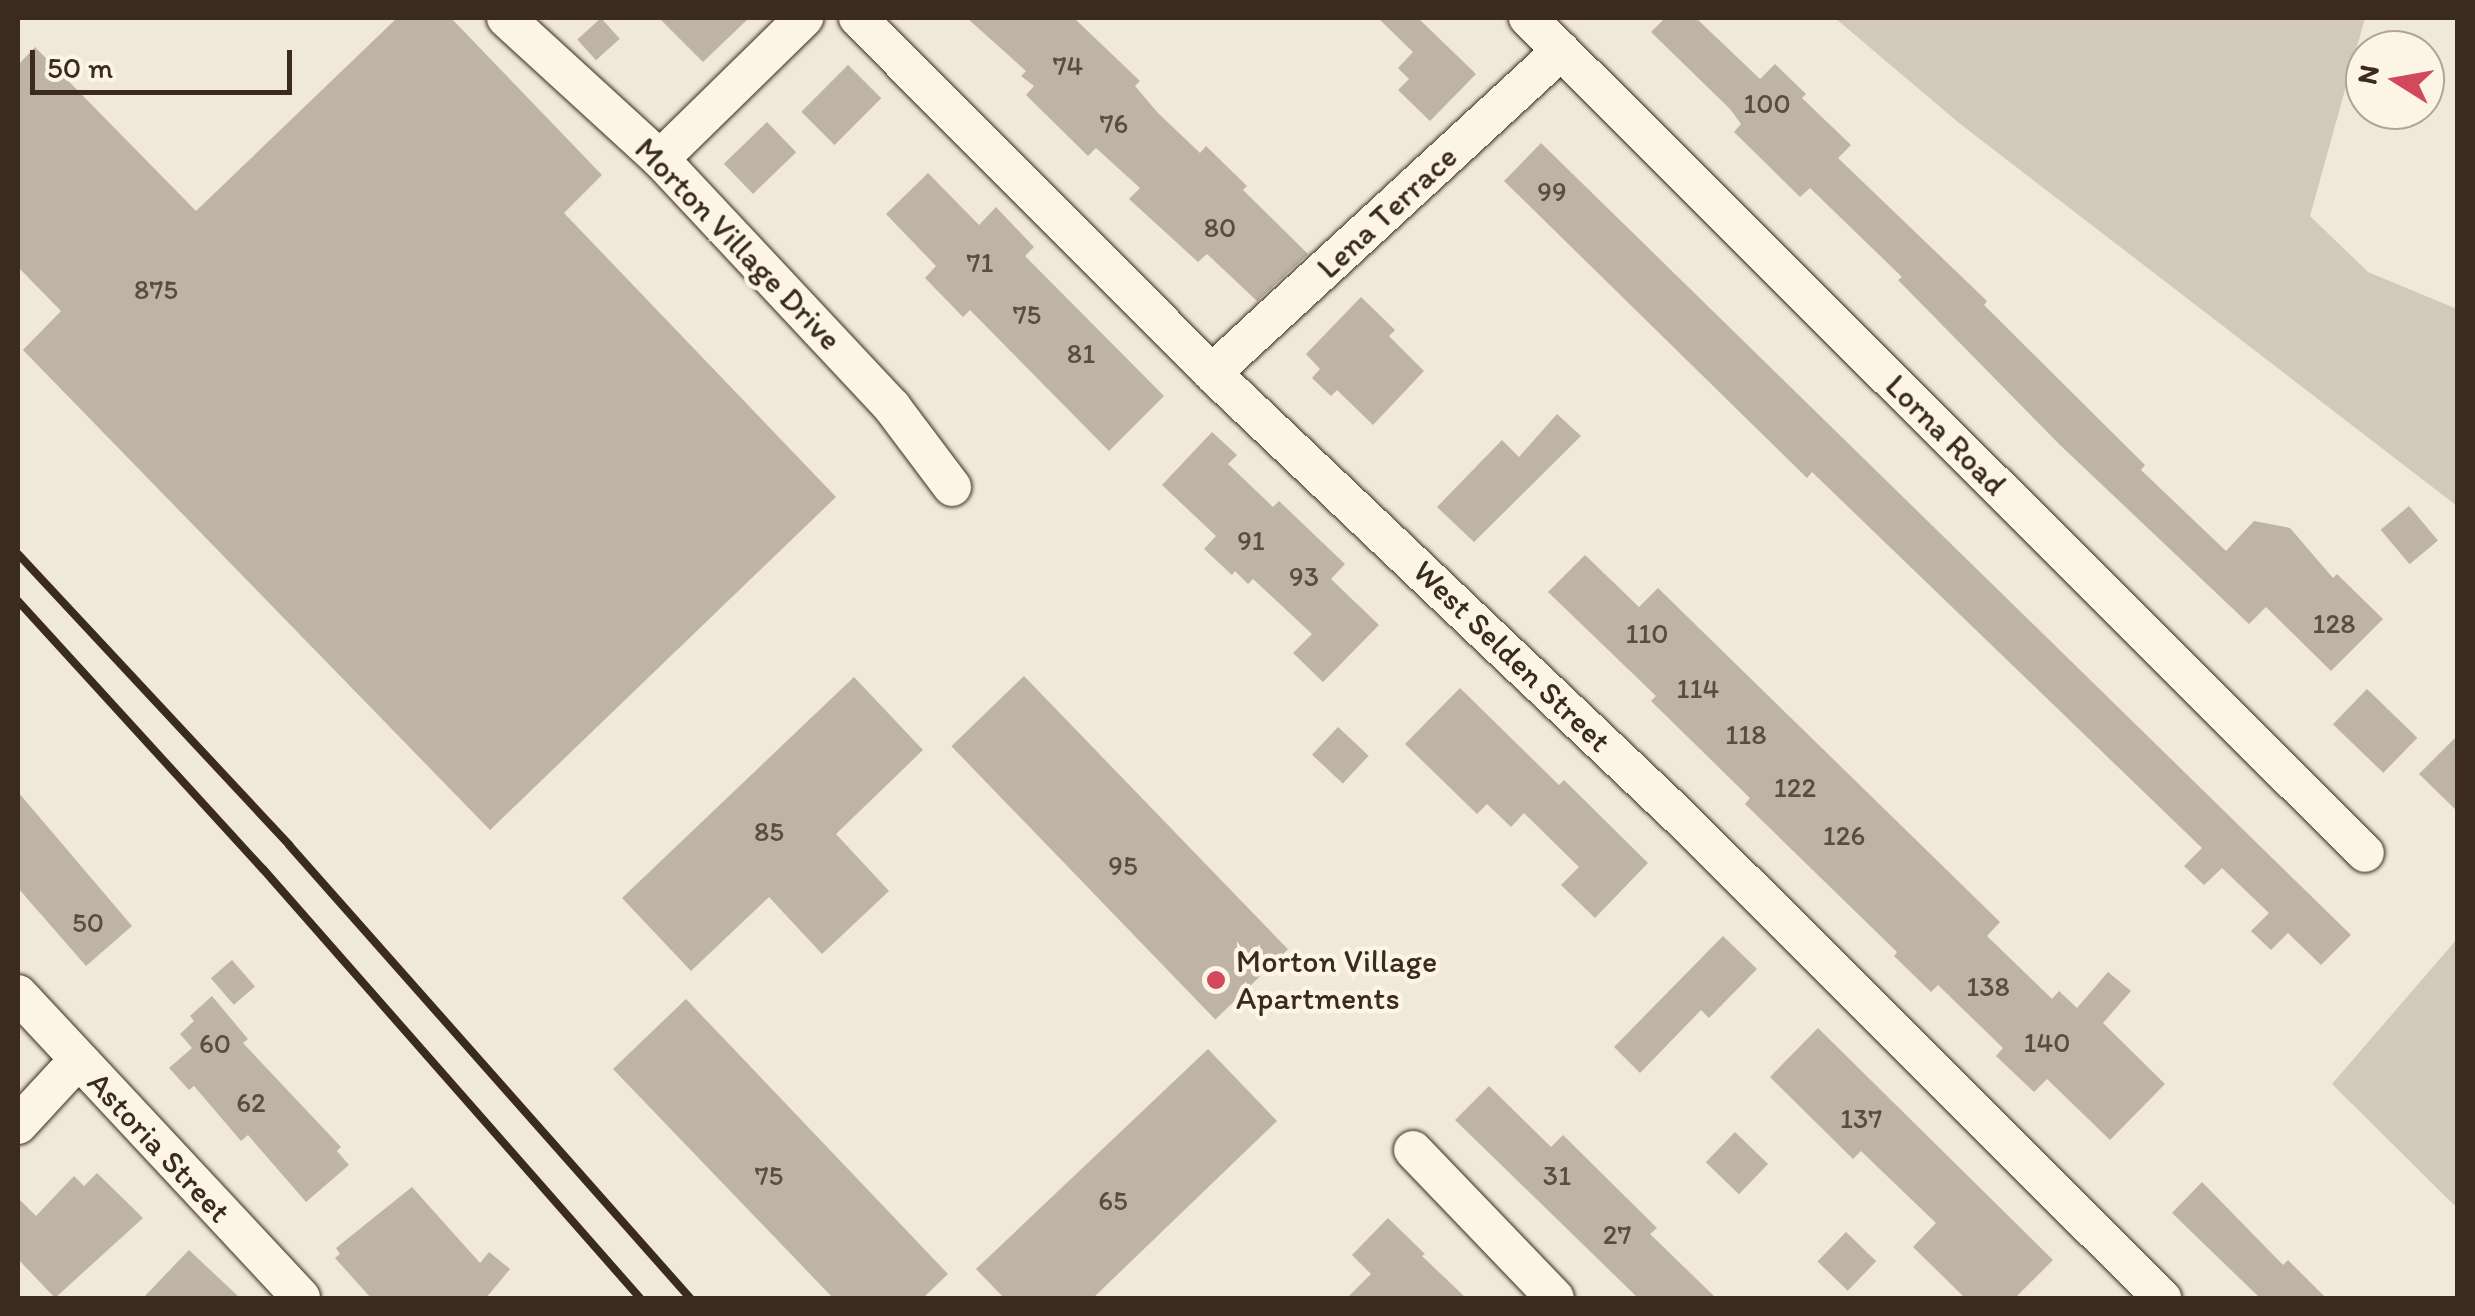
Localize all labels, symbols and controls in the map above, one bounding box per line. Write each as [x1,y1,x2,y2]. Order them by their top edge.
scale bar [35,30,298,92]
north arrow [2345,30,2445,130]
house number: 74 [1053,48,1083,82]
text: 50 m [47,49,113,86]
text: N [2349,62,2386,87]
house number: 100 [1743,86,1791,120]
house number: 76 [1100,106,1128,140]
street label: Morton Village Drive [627,130,849,358]
street label: Lena Terrace [1310,139,1464,285]
house number: 99 [1537,174,1567,208]
house number: 80 [1204,210,1236,244]
house number: 71 [967,245,993,279]
house number: 875 [134,272,178,306]
house number: 75 [1013,297,1041,331]
house number: 81 [1067,336,1095,370]
street label: Lorna Road [1878,367,2014,503]
house number: 91 [1237,523,1265,557]
street label: West Selden Street [1405,552,1619,760]
house number: 93 [1289,559,1319,593]
house number: 128 [2312,606,2356,640]
house number: 110 [1625,616,1669,650]
house number: 114 [1677,671,1719,705]
house number: 118 [1725,717,1767,751]
house number: 122 [1774,770,1816,804]
house number: 85 [754,814,784,848]
house number: 126 [1823,818,1865,852]
house number: 95 [1108,848,1138,882]
house number: 50 [72,905,104,939]
place label: Morton Village Apartments [1236,943,1437,1018]
marker: Morton Village Apartments [1205,969,1227,991]
house number: 138 [1966,969,2010,1003]
house number: 140 [2023,1025,2071,1059]
house number: 60 [199,1026,231,1060]
street label: Astoria Street [79,1064,239,1230]
house number: 62 [236,1085,266,1119]
house number: 137 [1840,1101,1882,1135]
house number: 75 [755,1158,783,1192]
house number: 31 [1543,1158,1571,1192]
house number: 65 [1098,1183,1128,1217]
house number: 27 [1603,1217,1631,1251]

